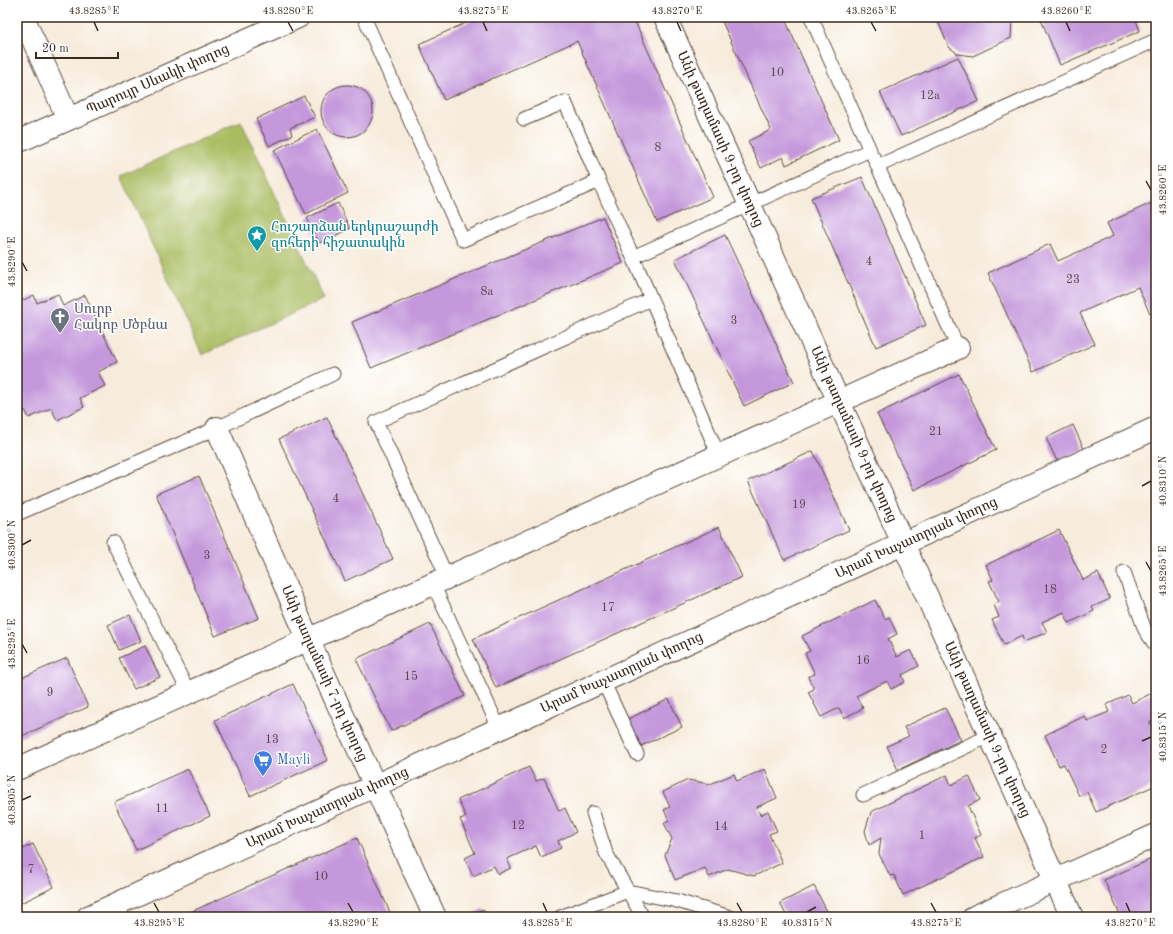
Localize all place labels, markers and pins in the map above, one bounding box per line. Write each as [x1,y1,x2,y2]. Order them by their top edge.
place label: Հուշարձան երկրաշարժի զոհերի հիշատակին [271,220,439,251]
place icon: Հուշարձան երկրաշարժի զոհերի հիշատակին [246,224,268,252]
place label: Սուրբ Հակոբ Մծբնա [74,302,168,333]
church icon: Սուրբ Հակոբ Մծբնա [49,306,71,334]
supermarket icon: Mayli [252,749,274,777]
place label: Mayli [277,753,311,767]

